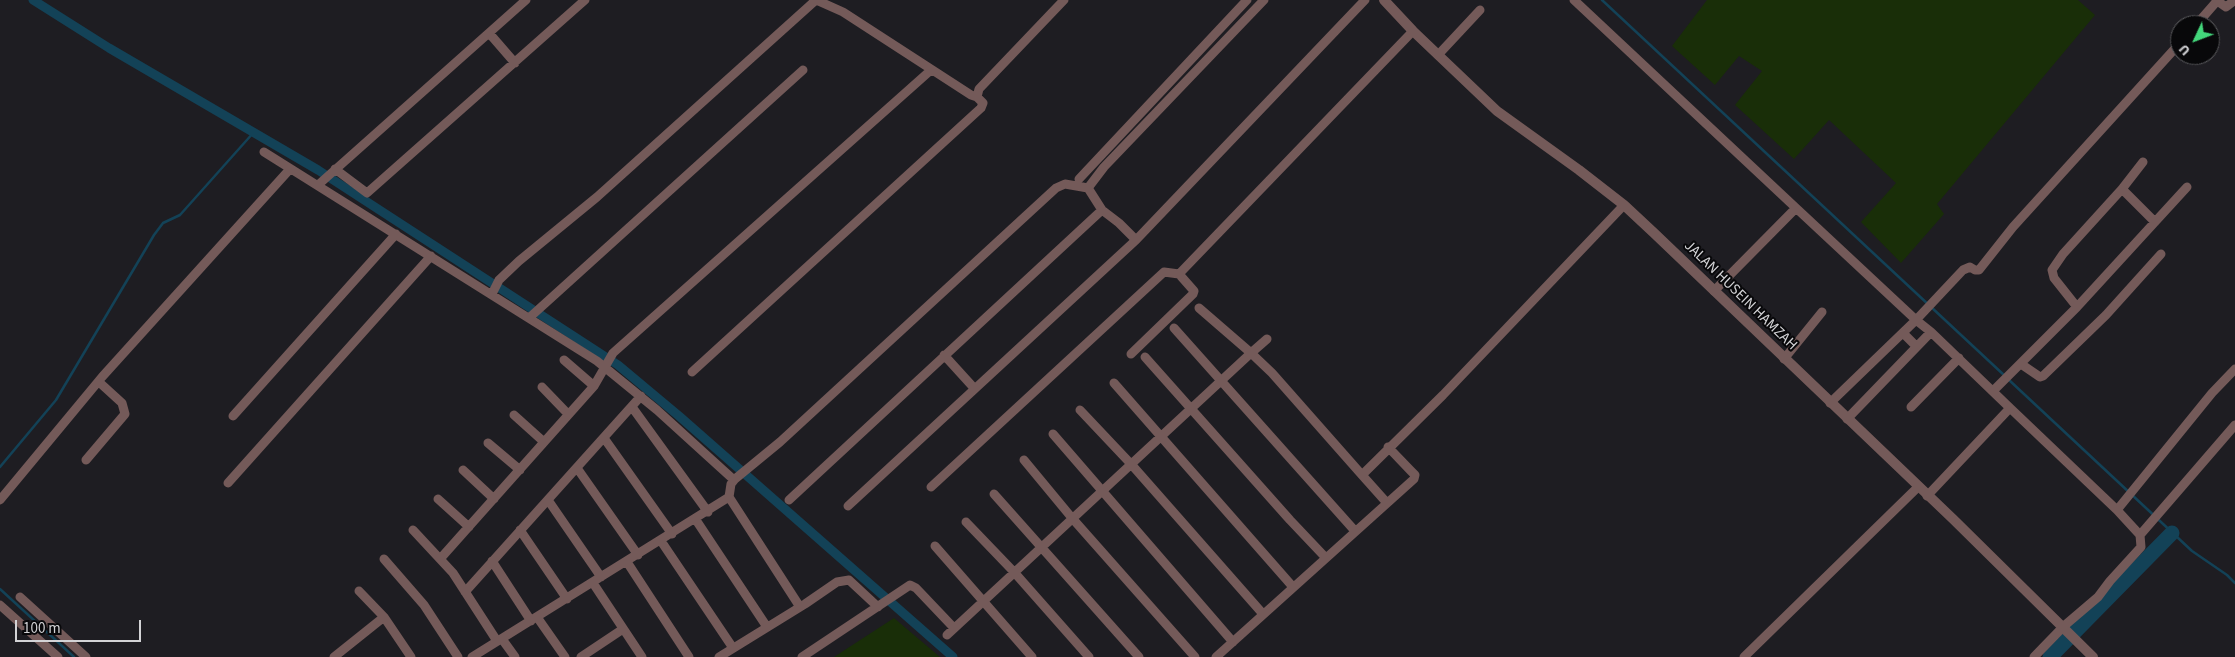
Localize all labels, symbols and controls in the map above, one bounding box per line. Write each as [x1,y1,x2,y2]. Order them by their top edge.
north arrow [2170,15,2220,65]
text: U [2174,39,2195,60]
street label: JALAN HUSEIN HAMZAH [1680,237,1800,355]
scale bar [18,610,144,642]
text: 100 m [23,618,61,639]

